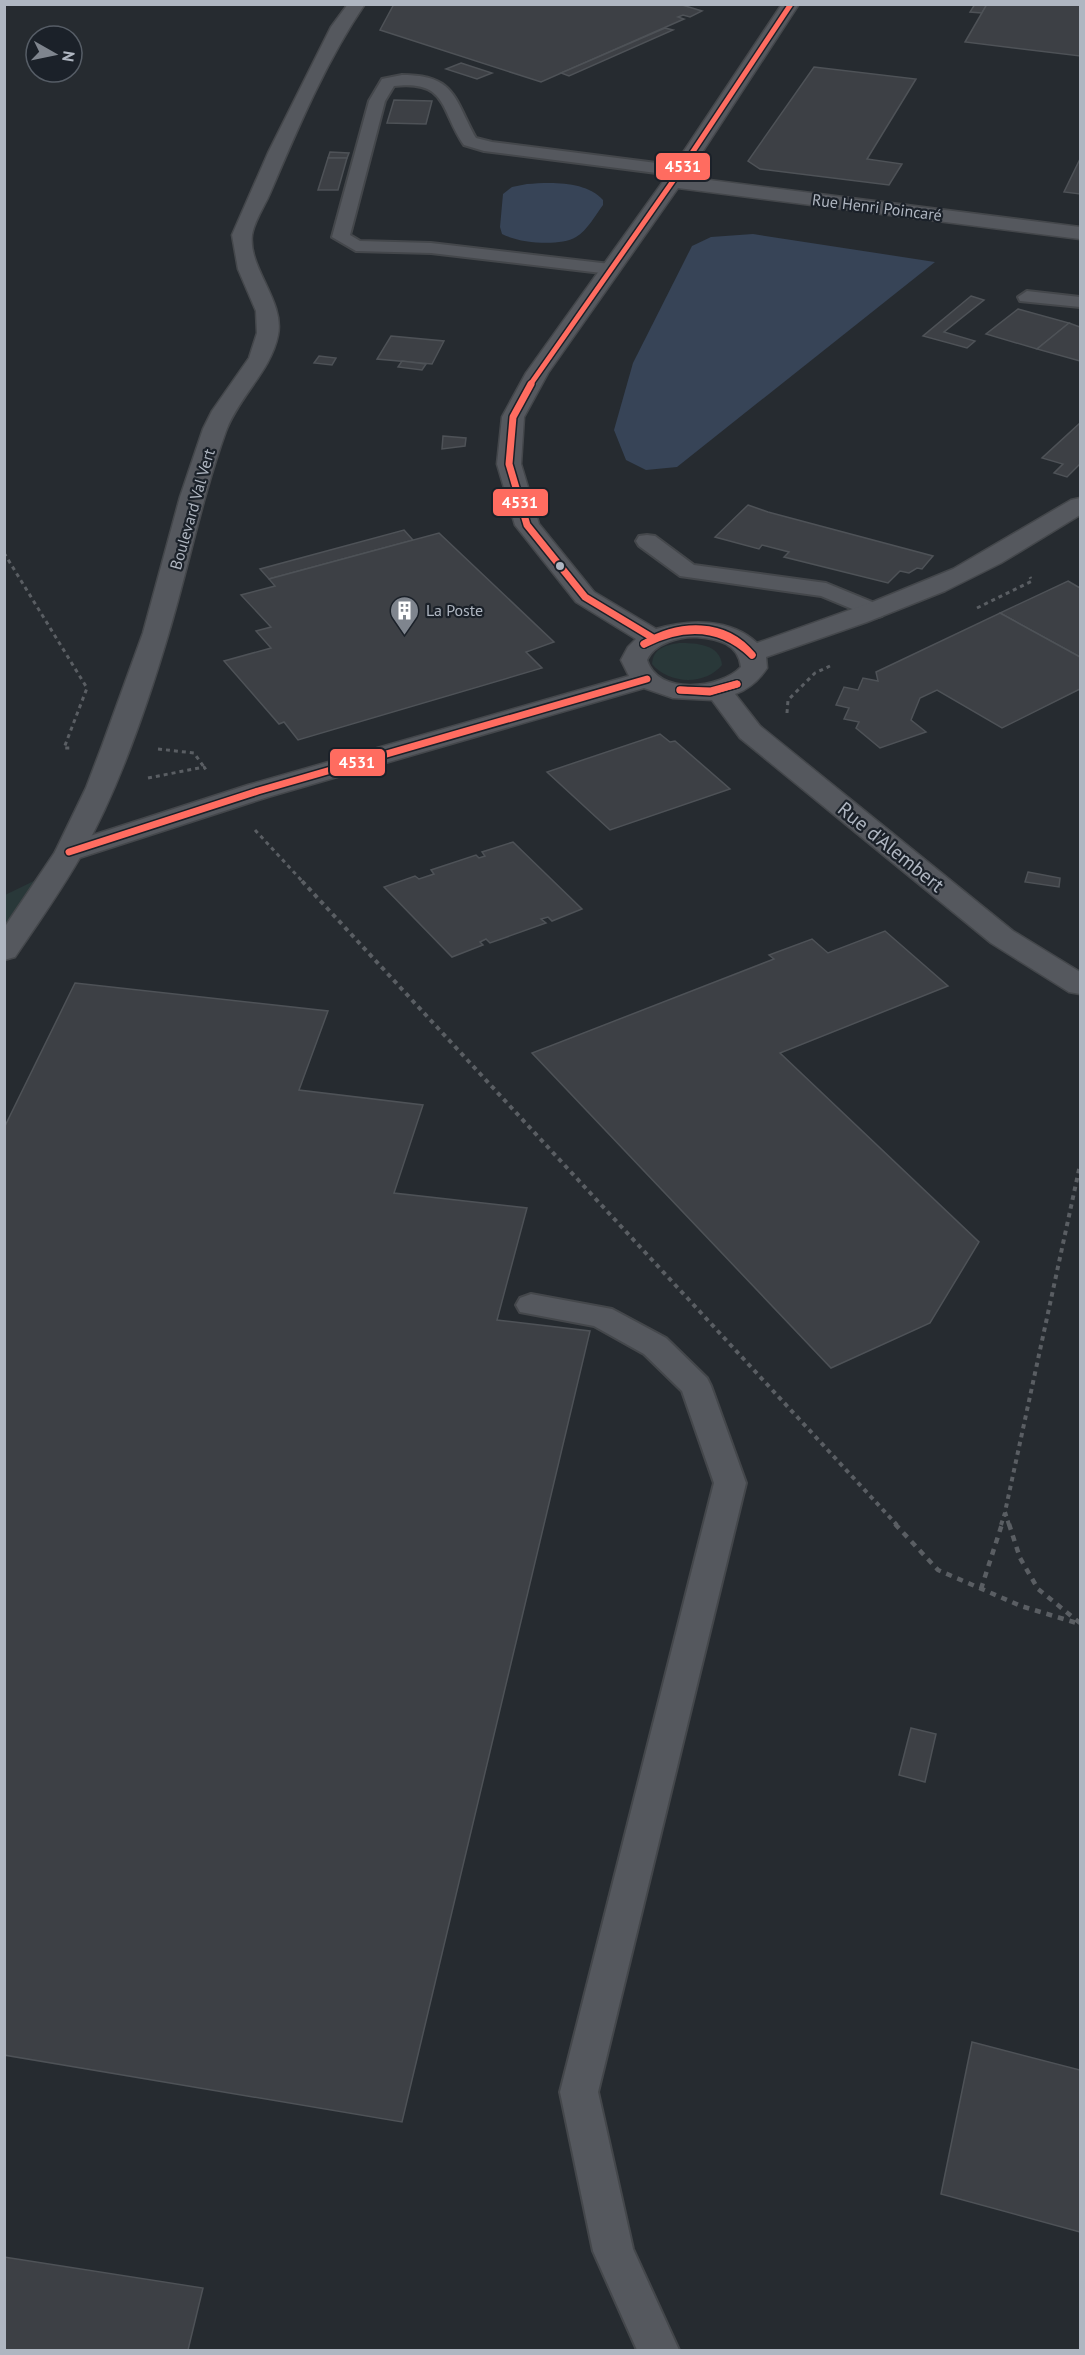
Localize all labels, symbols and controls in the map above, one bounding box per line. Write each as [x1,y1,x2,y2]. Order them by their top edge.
north arrow [24,24,84,84]
text: N [58,50,80,63]
line badge: 4531 [655,152,711,181]
text: 4531 [665,156,701,176]
street label: Rue Henri Poincaré [811,189,943,225]
street label: Boulevard Val Vert [165,446,219,572]
line badge: 4531 [492,488,549,517]
text: 4531 [502,492,538,512]
unlabelled marker [554,560,566,572]
building icon: La Poste [389,594,421,636]
place label: La Poste [426,600,483,620]
line badge: 4531 [329,748,386,777]
text: 4531 [339,752,375,772]
street label: Rue d'Alembert [832,796,950,898]

